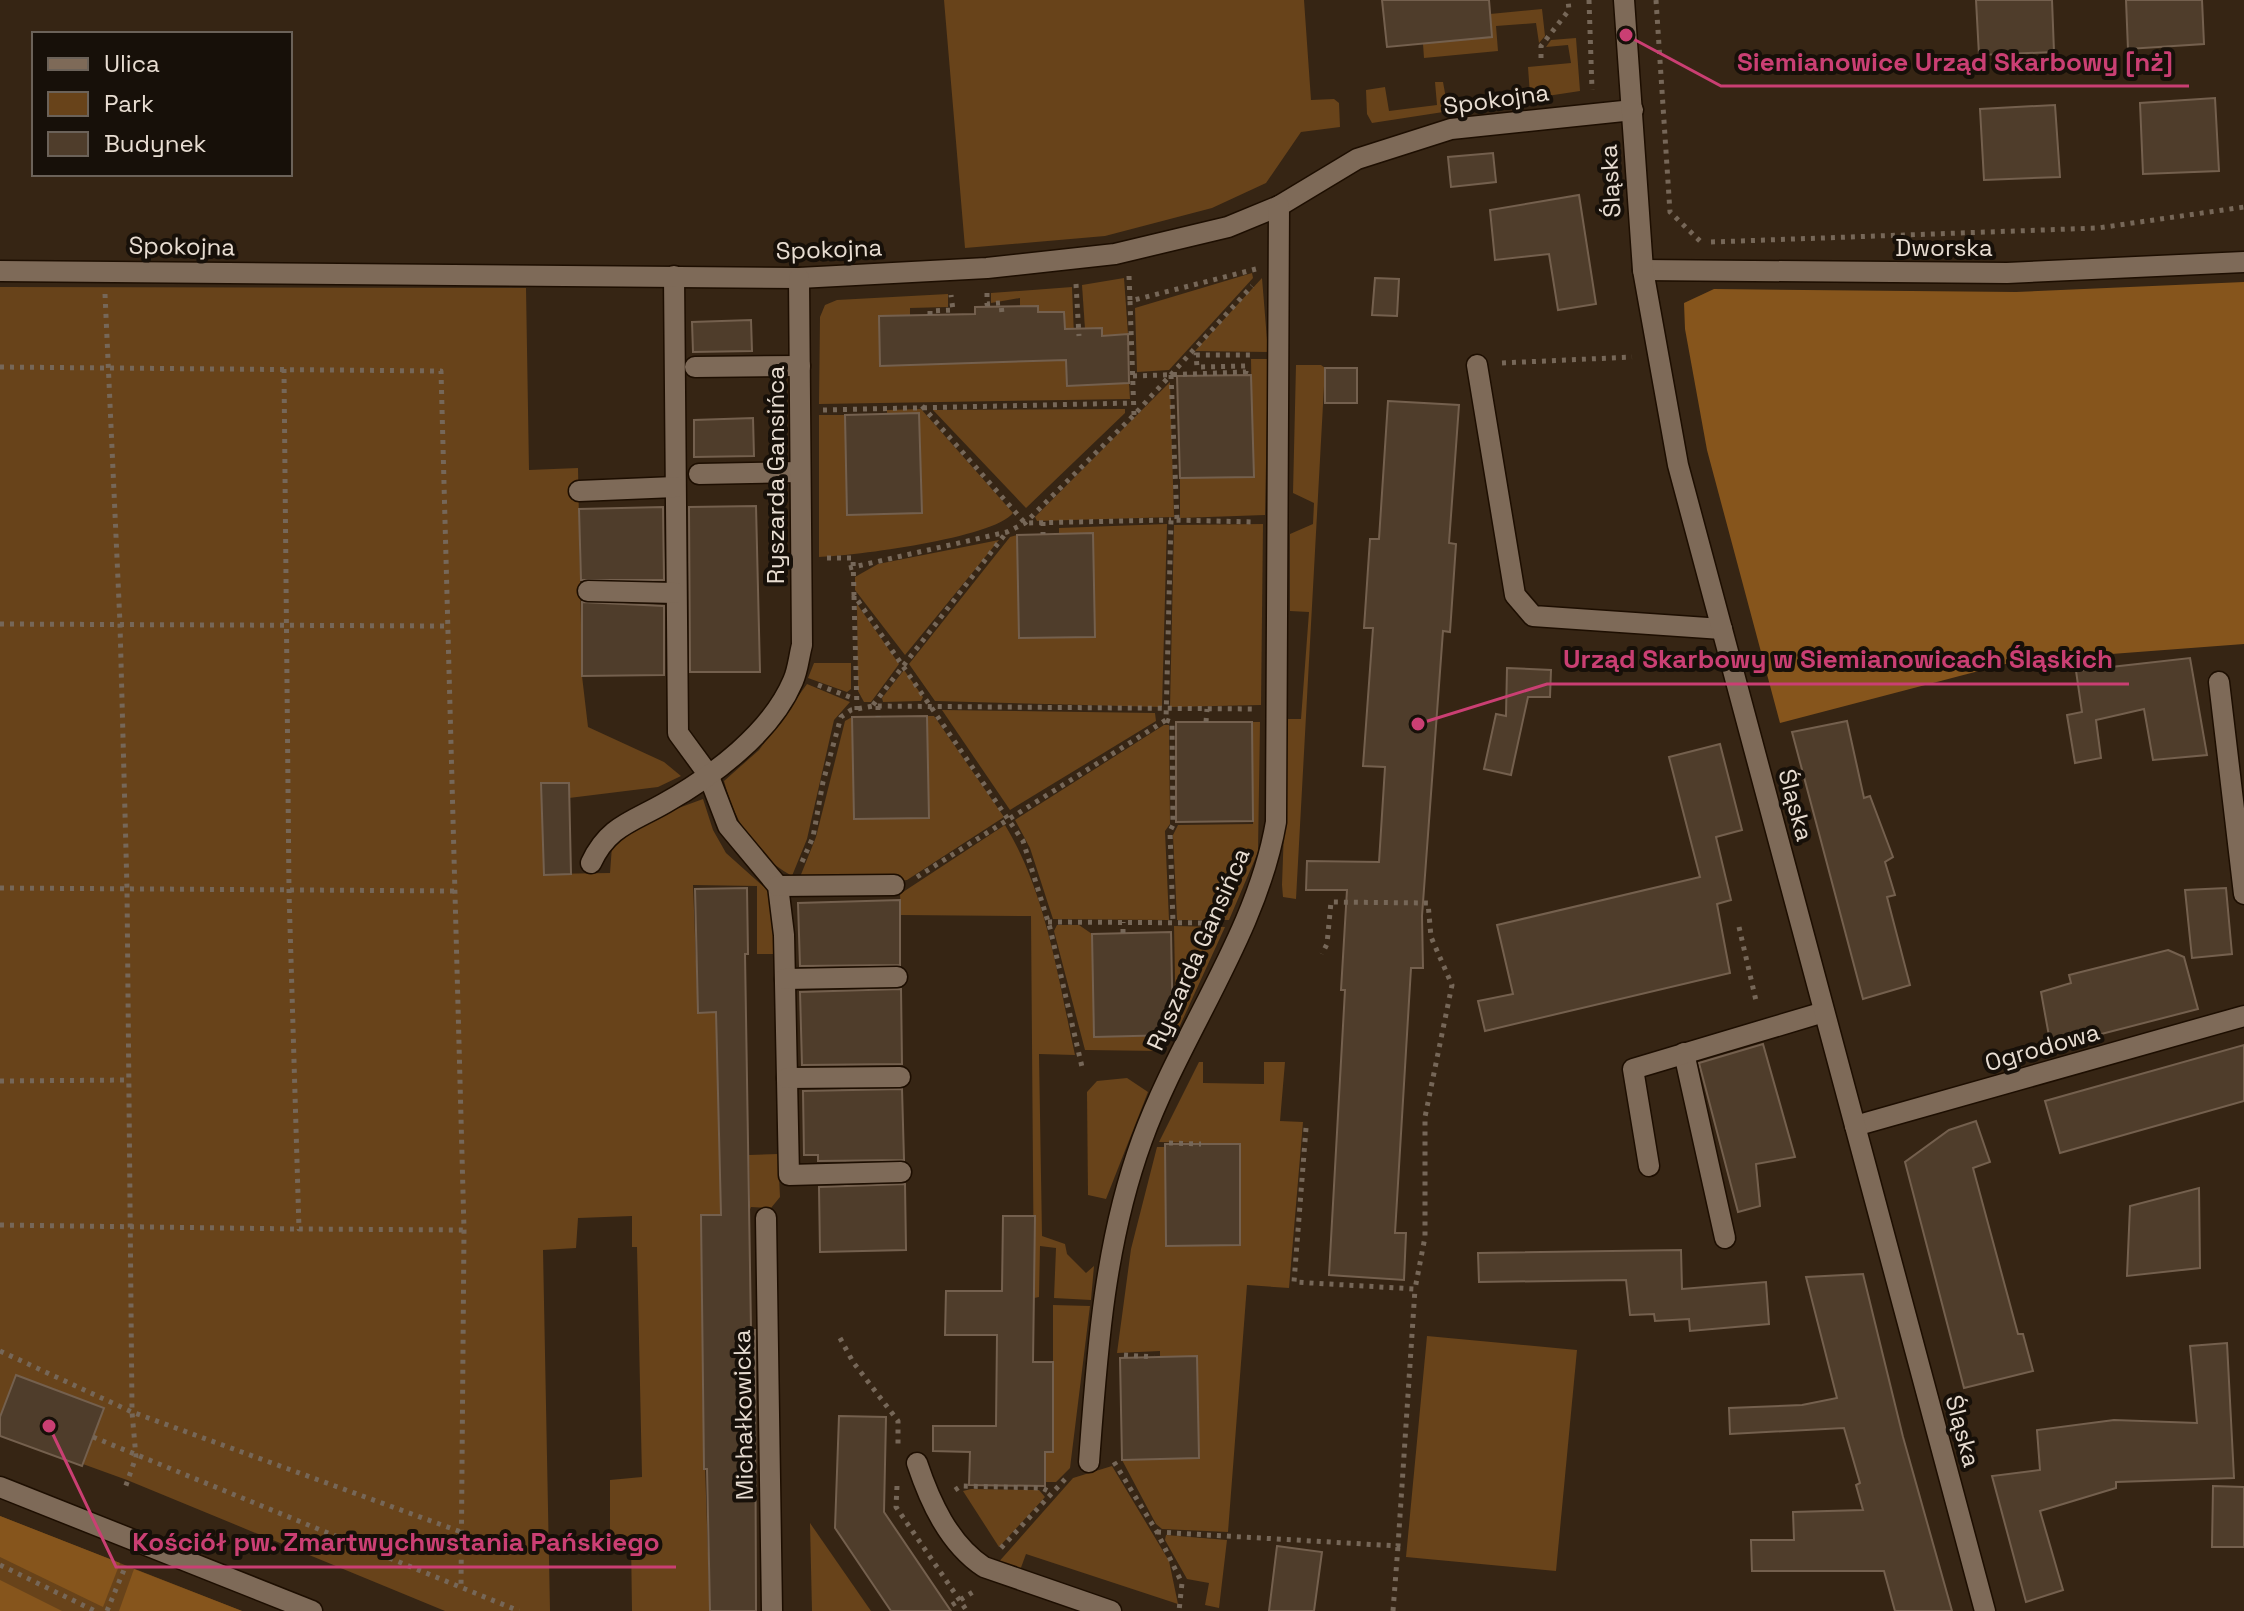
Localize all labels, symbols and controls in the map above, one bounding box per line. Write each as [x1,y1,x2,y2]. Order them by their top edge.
legend [32,32,292,176]
callout: Siemianowice Urząd Skarbowy [nż] [1721,36,2189,86]
text: Siemianowice Urząd Skarbowy [nż] [1737,45,2173,79]
text: Ulica [104,48,160,79]
street label: Spokojna [1441,76,1551,122]
text: Park [104,88,154,119]
text: Budynek [104,128,207,159]
street label: Śląska [1593,143,1627,218]
street label: Spokojna [128,230,236,262]
street label: Spokojna [775,232,883,266]
street label: Dworska [1895,232,1993,263]
street label: Ryszarda Gansińca [760,366,791,584]
callout: Urząd Skarbowy w Siemianowicach Śląskich [1547,634,2129,684]
text: Urząd Skarbowy w Siemianowicach Śląskich [1563,642,2113,676]
street label: Śląska [1772,766,1821,845]
street label: Ryszarda Gansińca [1139,843,1257,1055]
street label: Ogrodowa [1981,1016,2103,1078]
street label: Michałkowicka [726,1329,760,1501]
street label: Śląska [1939,1392,1988,1471]
callout: Kościół pw. Zmartwychwstania Pańskiego [116,1517,676,1567]
text: Kościół pw. Zmartwychwstania Pańskiego [132,1525,660,1559]

